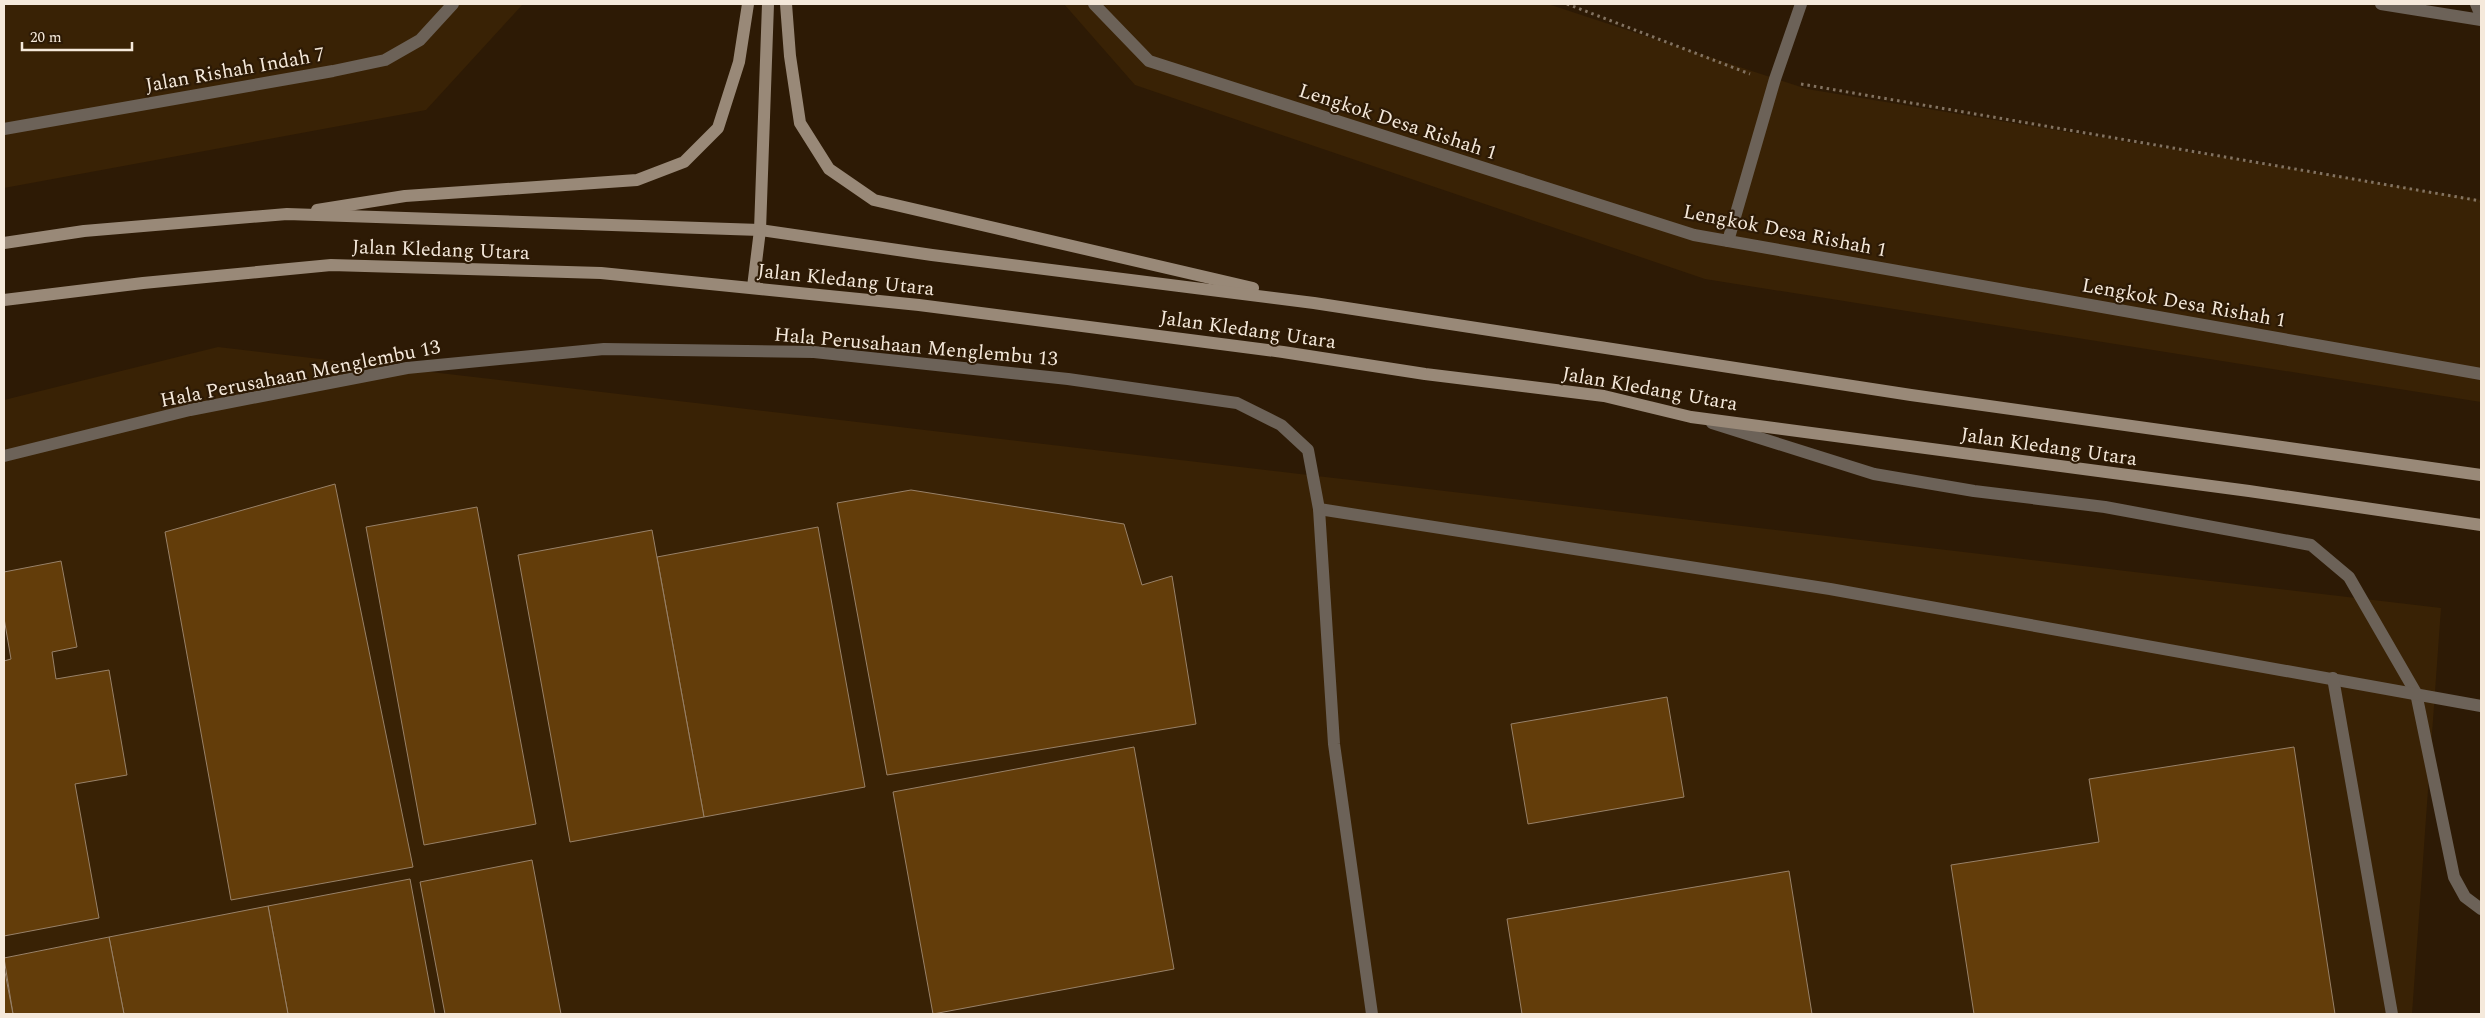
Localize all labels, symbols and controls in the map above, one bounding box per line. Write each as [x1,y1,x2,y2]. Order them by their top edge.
scale bar [22,20,132,52]
text: 20 m [30,26,62,49]
street label: Jalan Rishah Indah 7 [143,39,327,101]
street label: Lengkok Desa Rishah 1 [1295,76,1501,168]
street label: Lengkok Desa Rishah 1 [1680,197,1889,265]
street label: Jalan Kledang Utara [352,232,531,268]
street label: Jalan Kledang Utara [756,256,936,304]
street label: Lengkok Desa Rishah 1 [2079,270,2288,336]
street label: Jalan Kledang Utara [1158,303,1338,357]
street label: Hala Perusahaan Menglembu 13 [773,320,1059,374]
street label: Hala Perusahaan Menglembu 13 [157,332,443,416]
street label: Jalan Kledang Utara [1560,359,1740,419]
street label: Jalan Kledang Utara [1959,420,2139,474]

